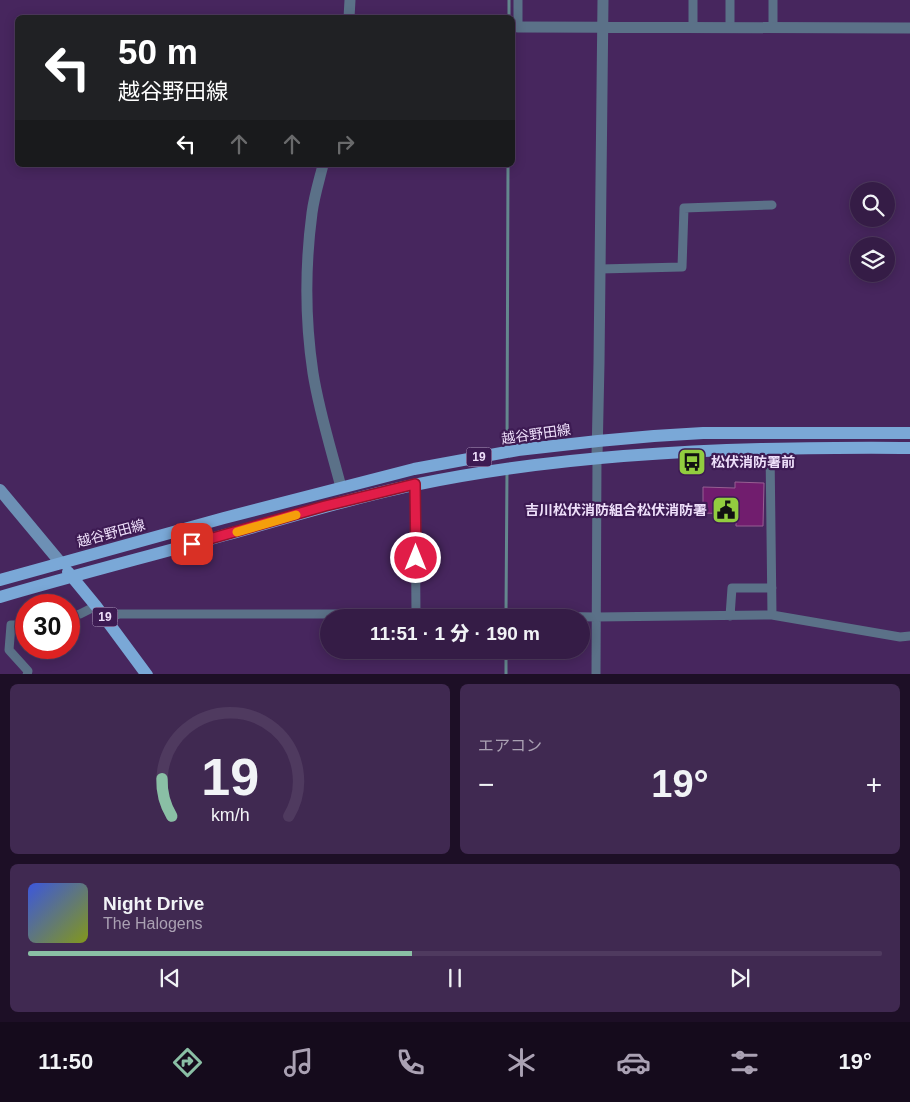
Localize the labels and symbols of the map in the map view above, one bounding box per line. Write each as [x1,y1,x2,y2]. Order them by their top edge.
street label: 越谷野田線 [500,421,572,447]
bus stop icon: 松伏消防署前 [677,447,707,477]
road number: 19 [466,448,492,467]
place label: 松伏消防署前 [711,454,795,470]
public building icon: 吉川松伏消防組合松伏消防署 [711,495,741,525]
place label: 吉川松伏消防組合松伏消防署 [525,502,707,518]
street label: 越谷野田線 [75,516,147,550]
pin [171,523,213,565]
position arrow [389,531,441,583]
speed limit sign: 30 [15,594,80,659]
road number: 19 [92,608,118,626]

